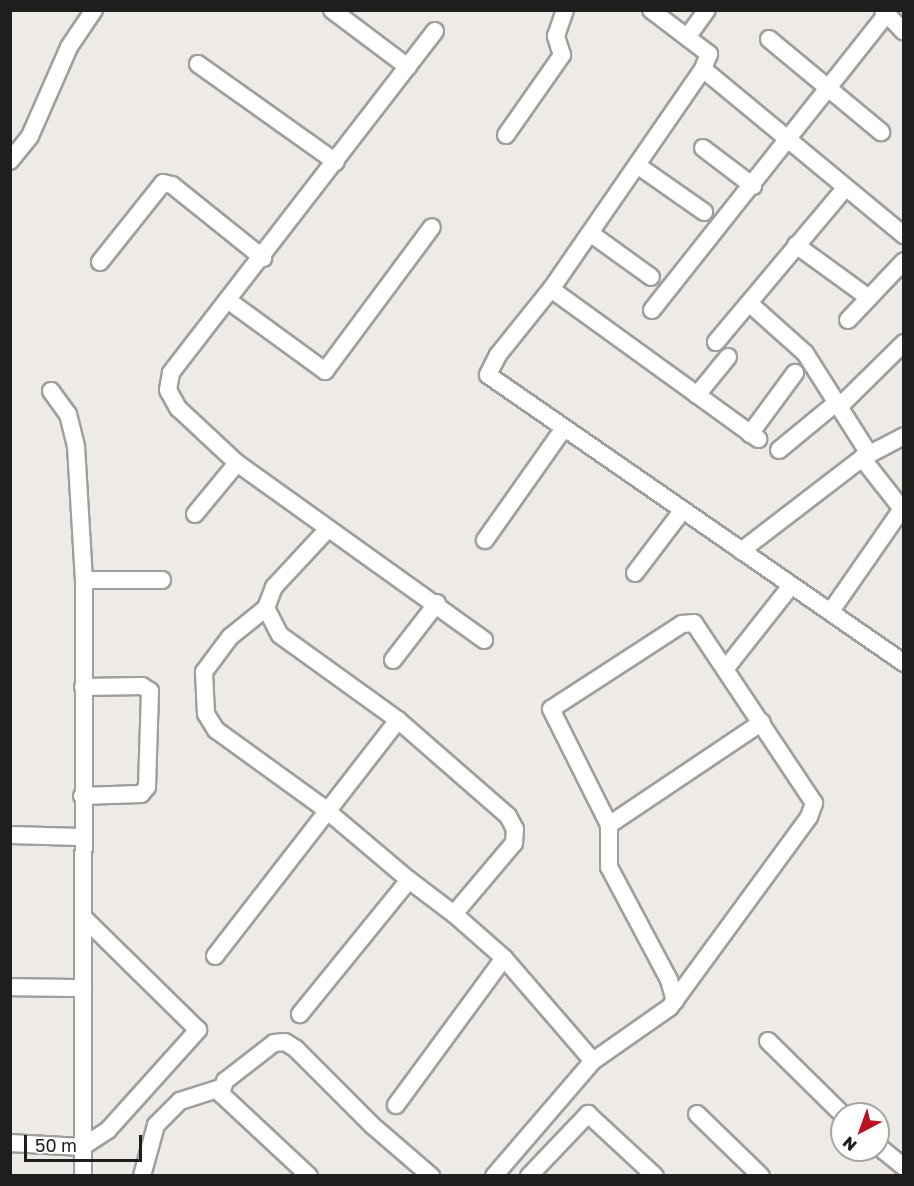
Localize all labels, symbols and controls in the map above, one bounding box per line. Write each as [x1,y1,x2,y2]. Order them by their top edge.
north arrow [830,1102,890,1162]
scale bar [27,1123,146,1161]
text: N [838,1133,861,1156]
text: 50 m [35,1134,77,1156]

